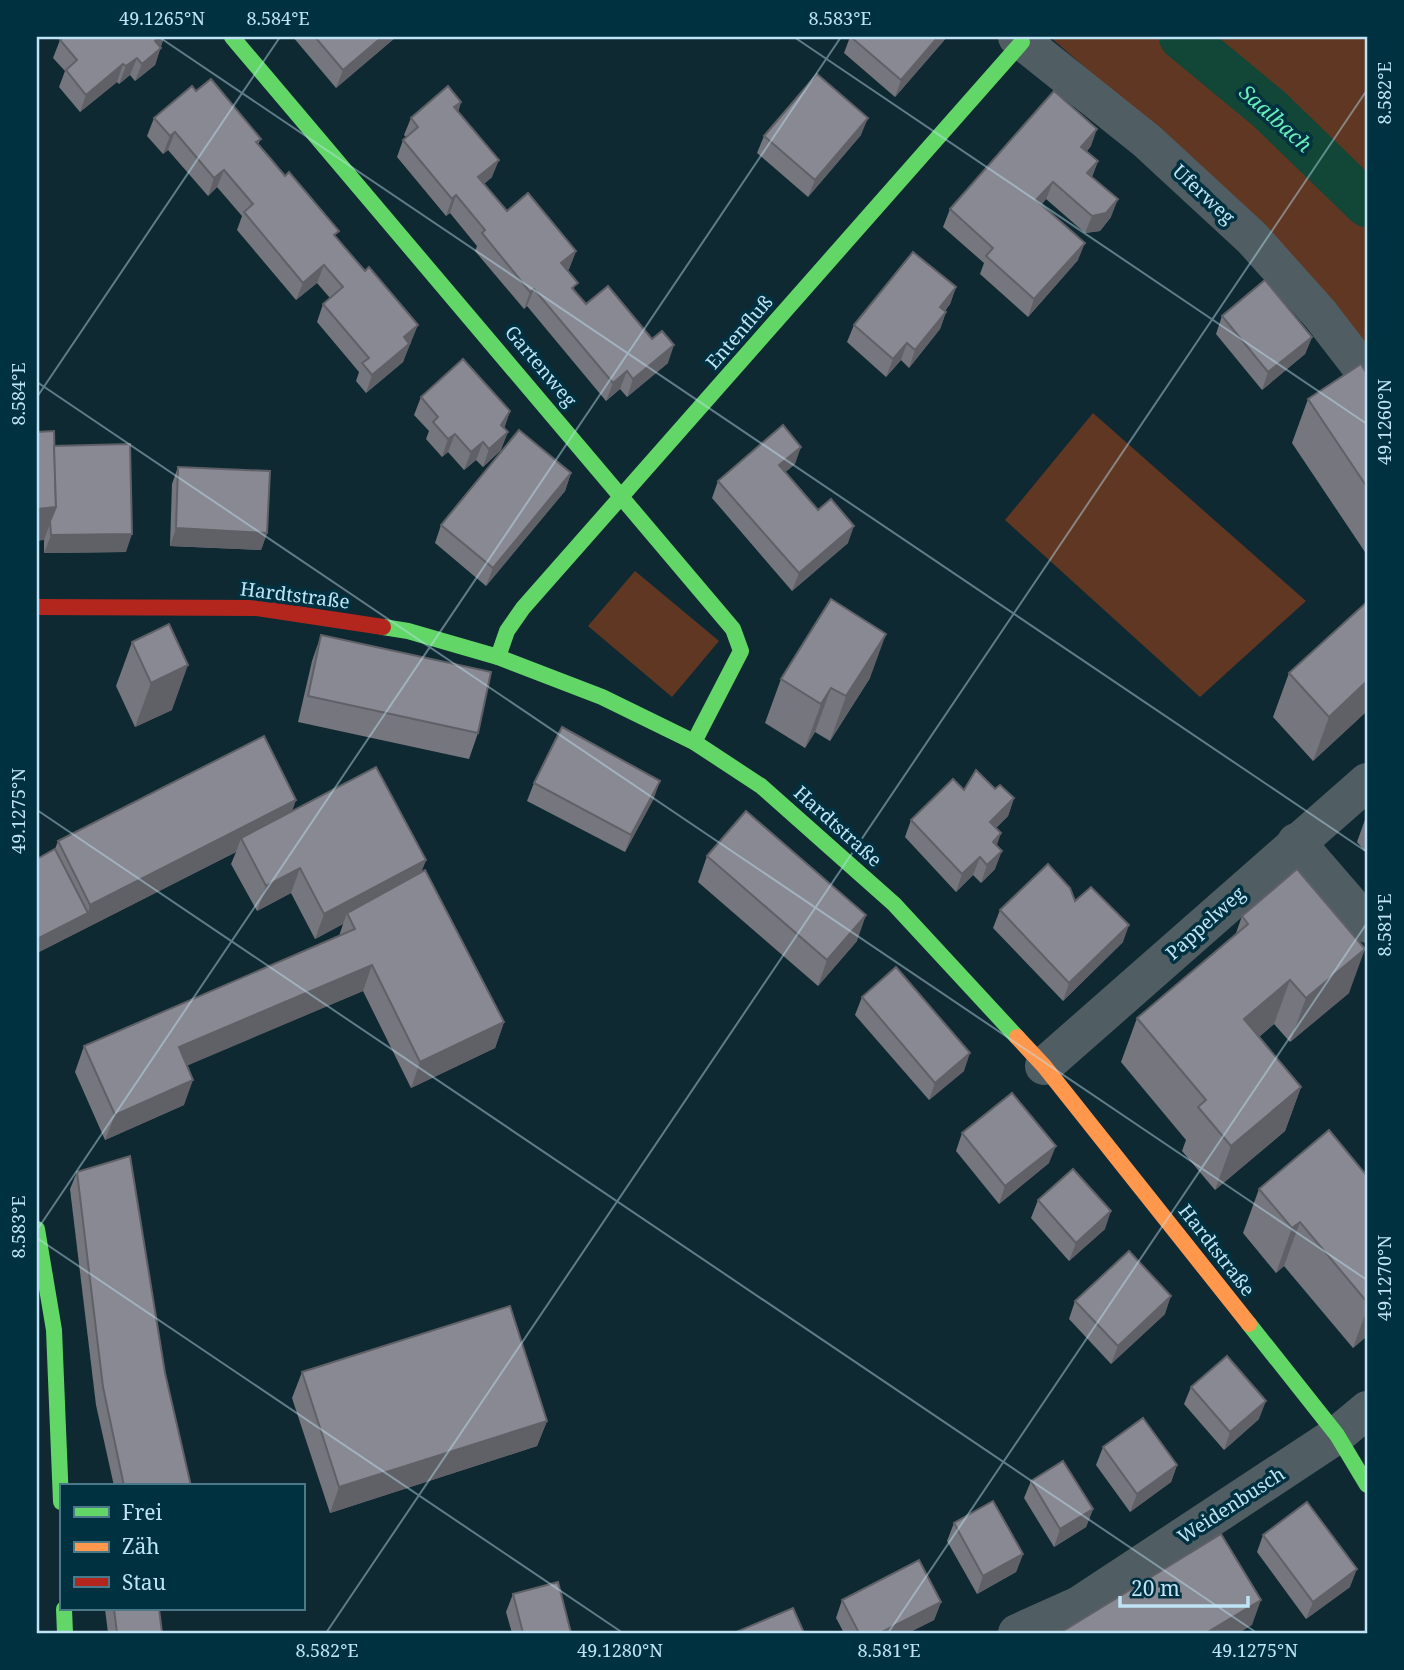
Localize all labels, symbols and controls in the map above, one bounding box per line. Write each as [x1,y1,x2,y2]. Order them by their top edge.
text: 49.1265°N [119,6,205,30]
text: 8.584°E [246,6,310,30]
text: 8.583°E [808,6,872,30]
text: 8.582°E [1372,61,1396,125]
water label: Saalbach [1234,78,1319,158]
street label: Uferweg [1167,158,1241,230]
street label: Entenfluß [700,289,778,375]
street label: Gartenweg [499,320,583,412]
text: 8.584°E [6,362,30,426]
text: 49.1260°N [1372,379,1396,465]
street label: Hardtstraße [239,575,351,615]
text: 49.1275°N [6,768,30,854]
street label: Hardtstraße [788,780,888,872]
street label: Pappelweg [1160,880,1250,966]
text: 8.581°E [1372,893,1396,957]
text: 8.583°E [6,1195,30,1259]
street label: Hardtstraße [1173,1199,1261,1301]
text: 49.1270°N [1372,1235,1396,1321]
street label: Weidenbusch [1172,1461,1290,1549]
legend [60,1484,304,1610]
text: Frei [122,1498,163,1526]
text: Zäh [122,1532,160,1560]
scale bar [1120,1565,1248,1609]
text: Stau [122,1568,166,1596]
text: 20 m [1131,1574,1180,1602]
text: 8.582°E [295,1638,359,1662]
text: 49.1280°N [577,1638,663,1662]
text: 8.581°E [857,1638,921,1662]
text: 49.1275°N [1212,1638,1298,1662]

